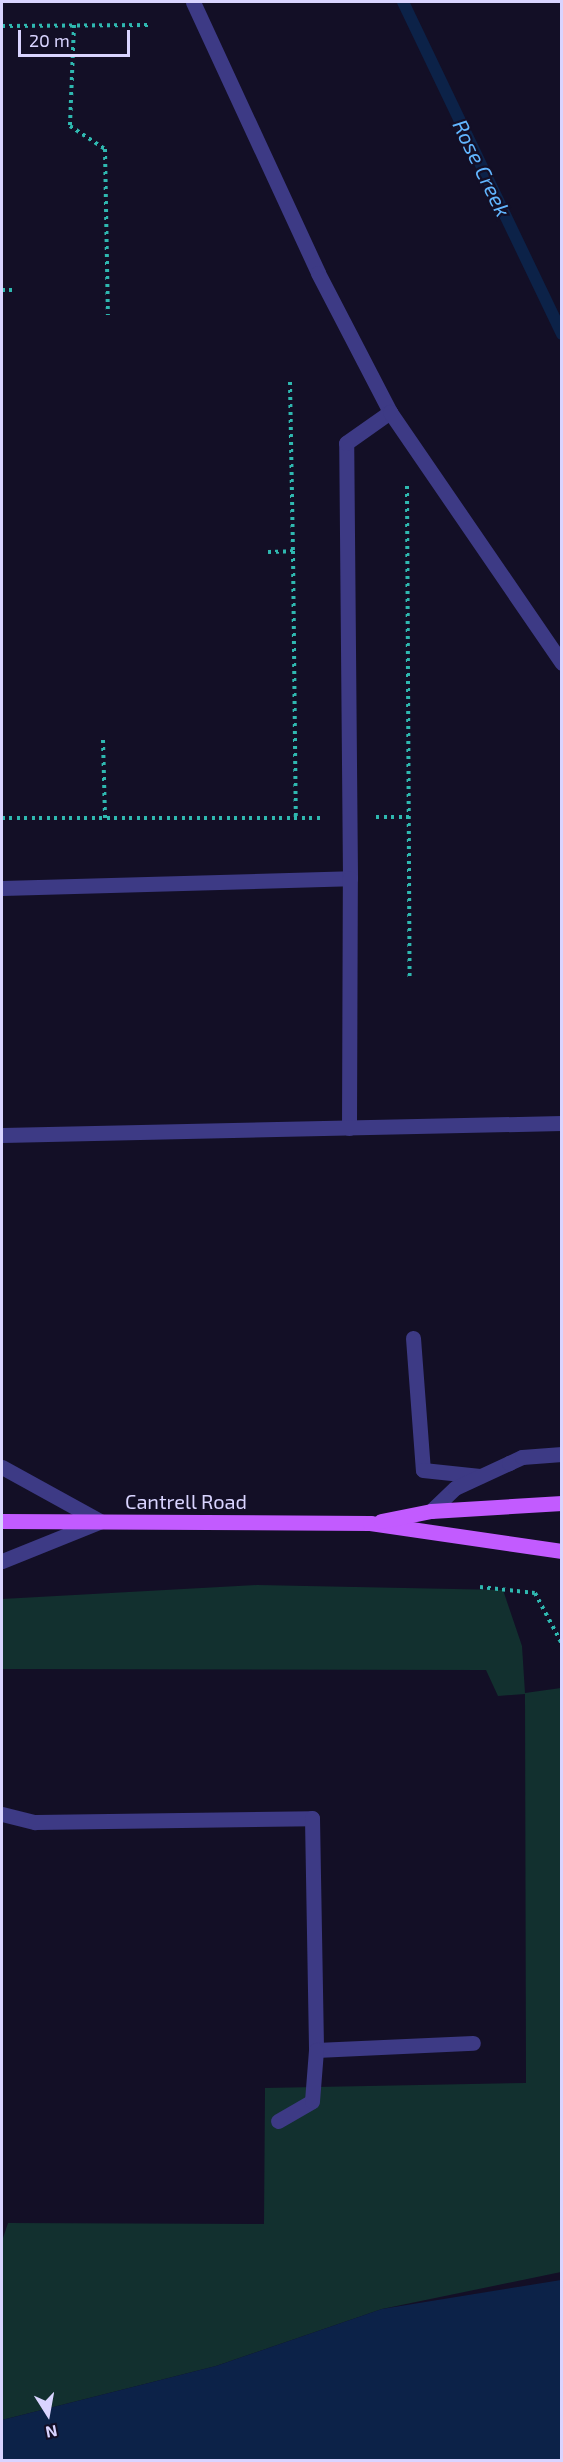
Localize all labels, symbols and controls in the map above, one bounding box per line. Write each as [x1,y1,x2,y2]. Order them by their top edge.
scale bar [21,18,134,56]
text: 20 m [29,29,70,51]
water label: Rose Creek [448,115,516,221]
street label: Cantrell Road [125,1489,247,1513]
north arrow [18,2384,78,2444]
text: N [44,2422,59,2443]

